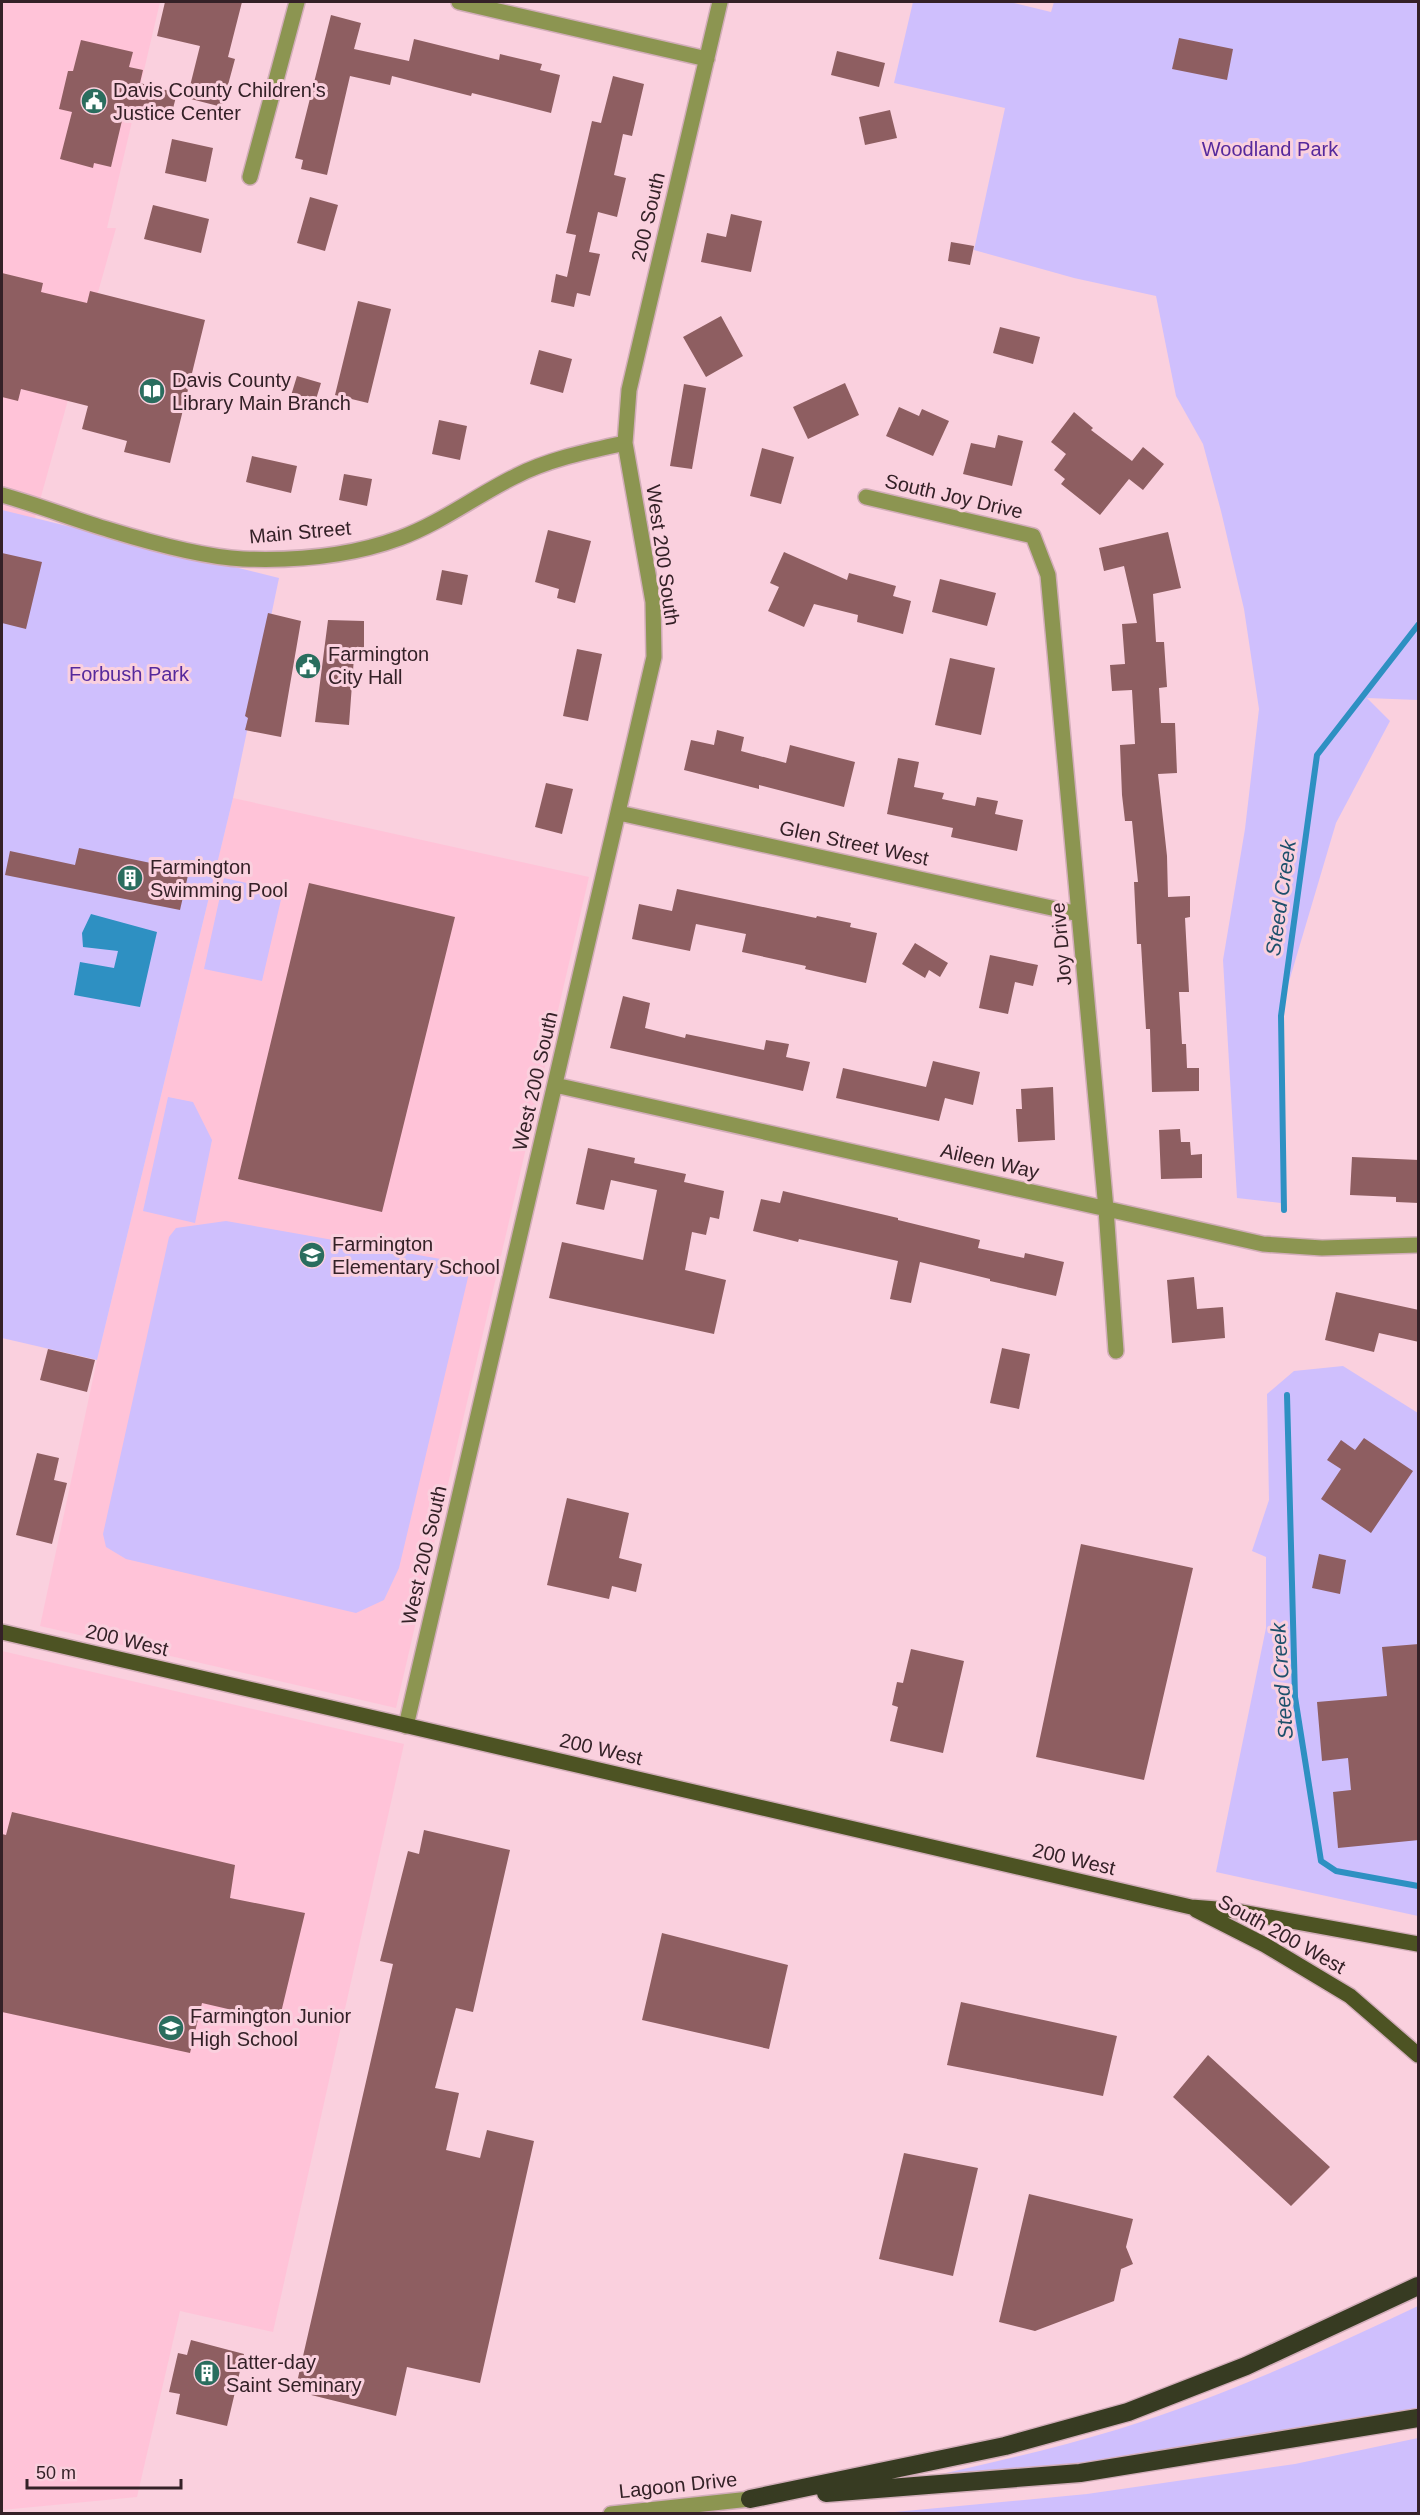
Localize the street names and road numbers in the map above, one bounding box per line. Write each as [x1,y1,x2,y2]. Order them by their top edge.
street label: 200 South [627,170,669,264]
street label: South Joy Drive [883,469,1025,523]
street label: West 200 South [642,483,684,627]
street label: Main Street [248,517,352,547]
street label: Glen Street West [777,816,931,870]
street label: Joy Drive [1046,902,1076,986]
street label: West 200 South [508,1009,562,1153]
street label: Aileen Way [939,1139,1041,1183]
street label: West 200 South [397,1483,451,1627]
street label: 200 West [84,1620,171,1660]
street label: 200 West [558,1729,645,1769]
street label: 200 West [1031,1839,1118,1879]
street label: South 200 West [1215,1890,1350,1978]
street label: Lagoon Drive [618,2468,738,2502]

